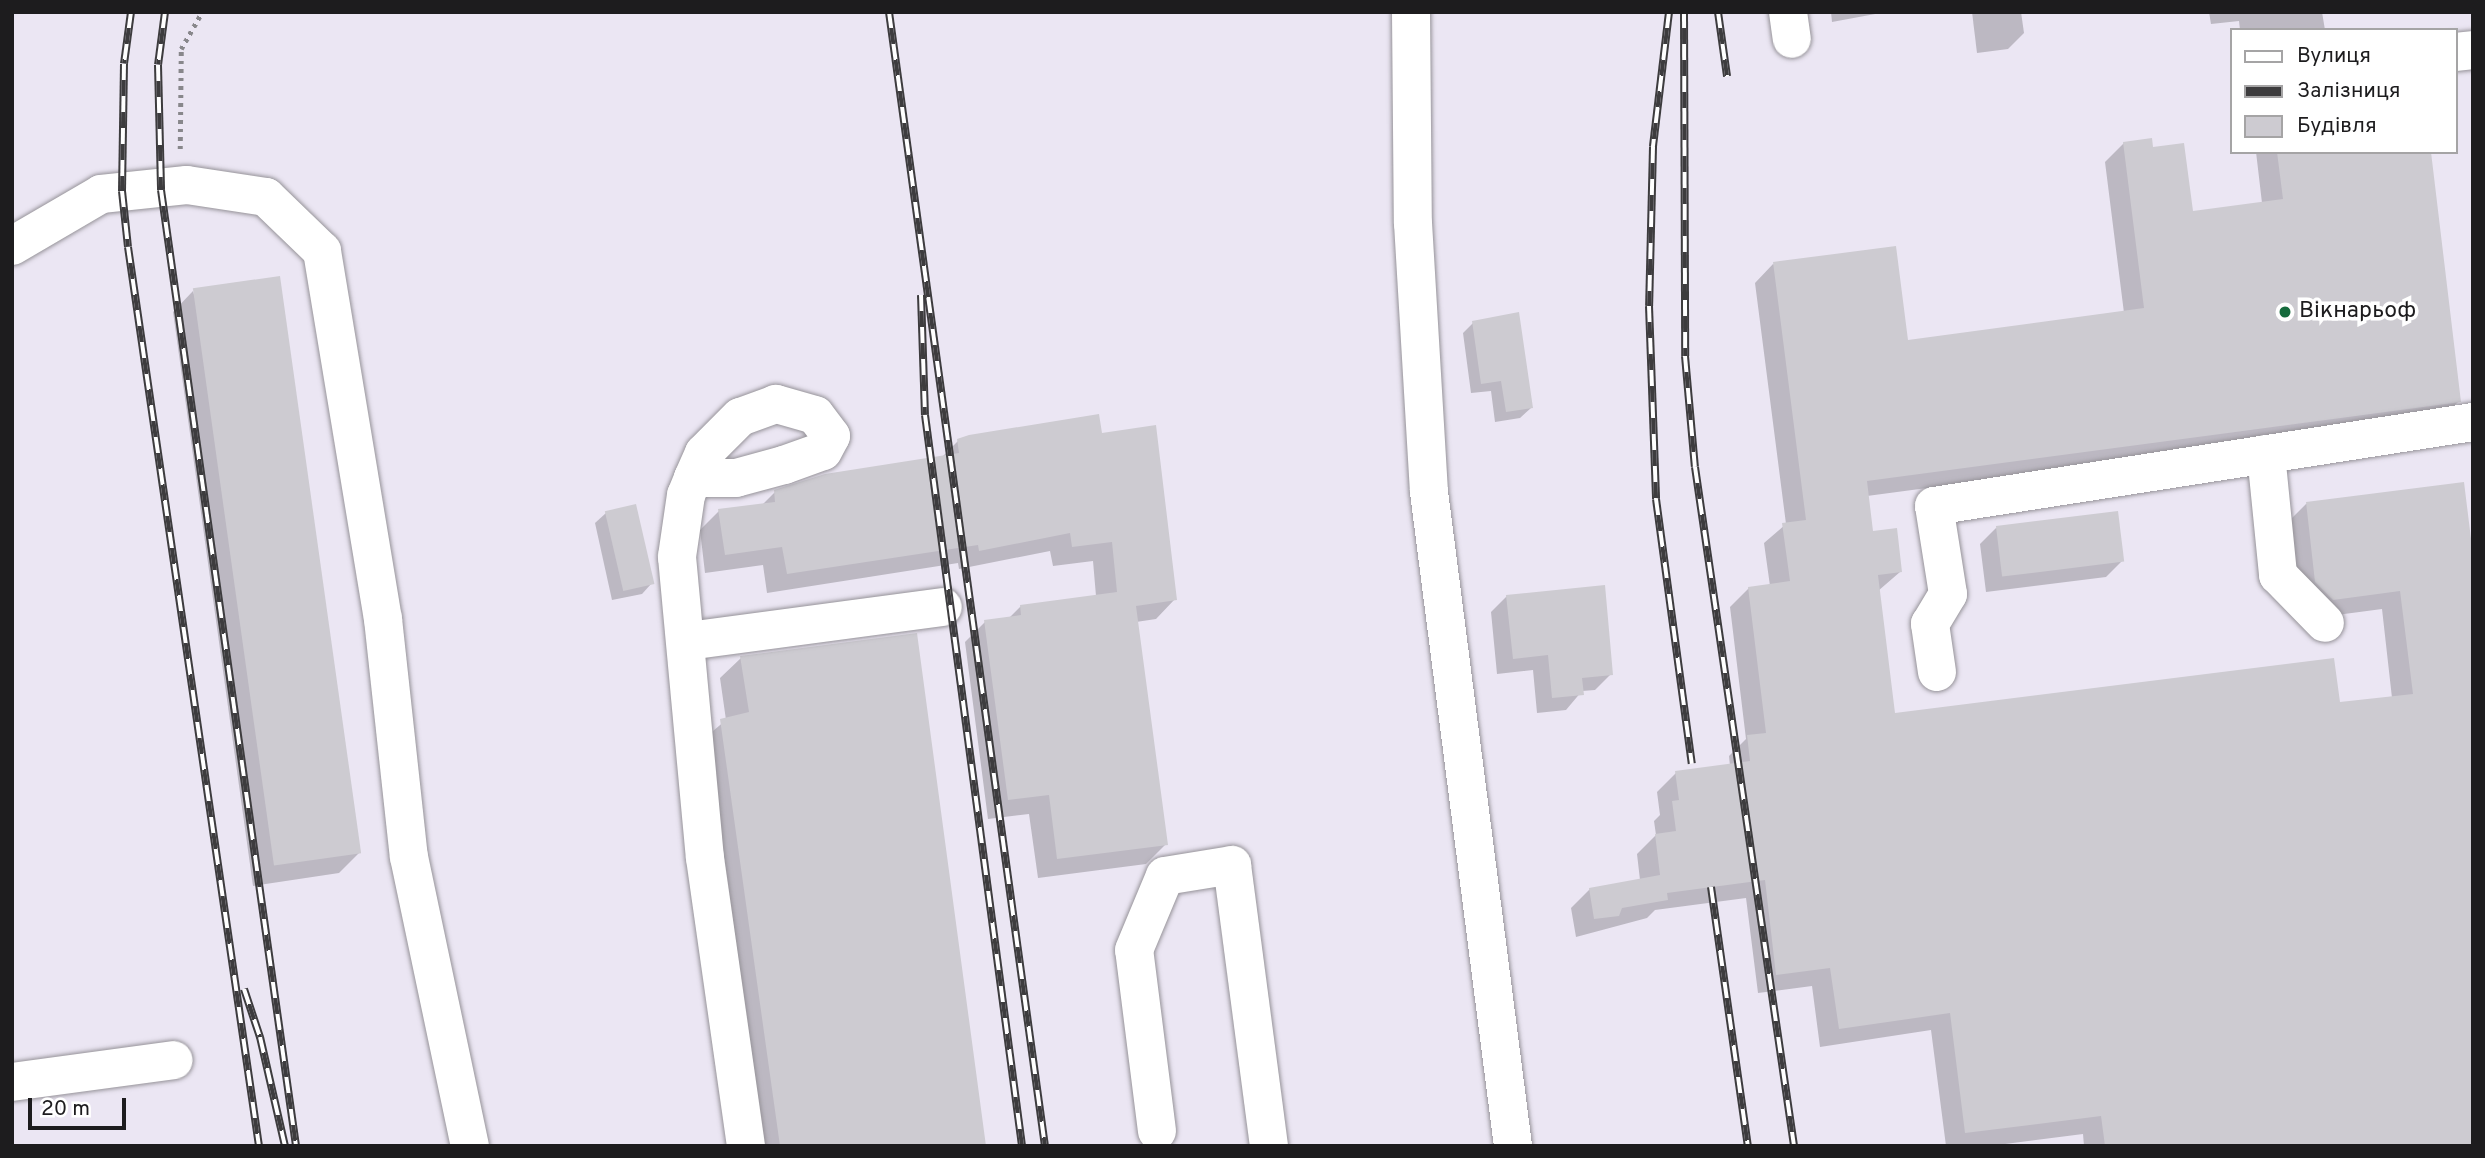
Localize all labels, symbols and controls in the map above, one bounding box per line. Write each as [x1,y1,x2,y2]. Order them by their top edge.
legend [2230,28,2457,154]
text: Вулиця [2297,43,2371,70]
text: Залізниця [2297,78,2401,105]
text: Будівля [2297,113,2377,140]
place label: Вікнарьоф [2299,298,2416,326]
marker: Вікнарьоф [2277,304,2293,320]
scale bar [32,1084,130,1128]
text: 20 m [41,1096,90,1123]

